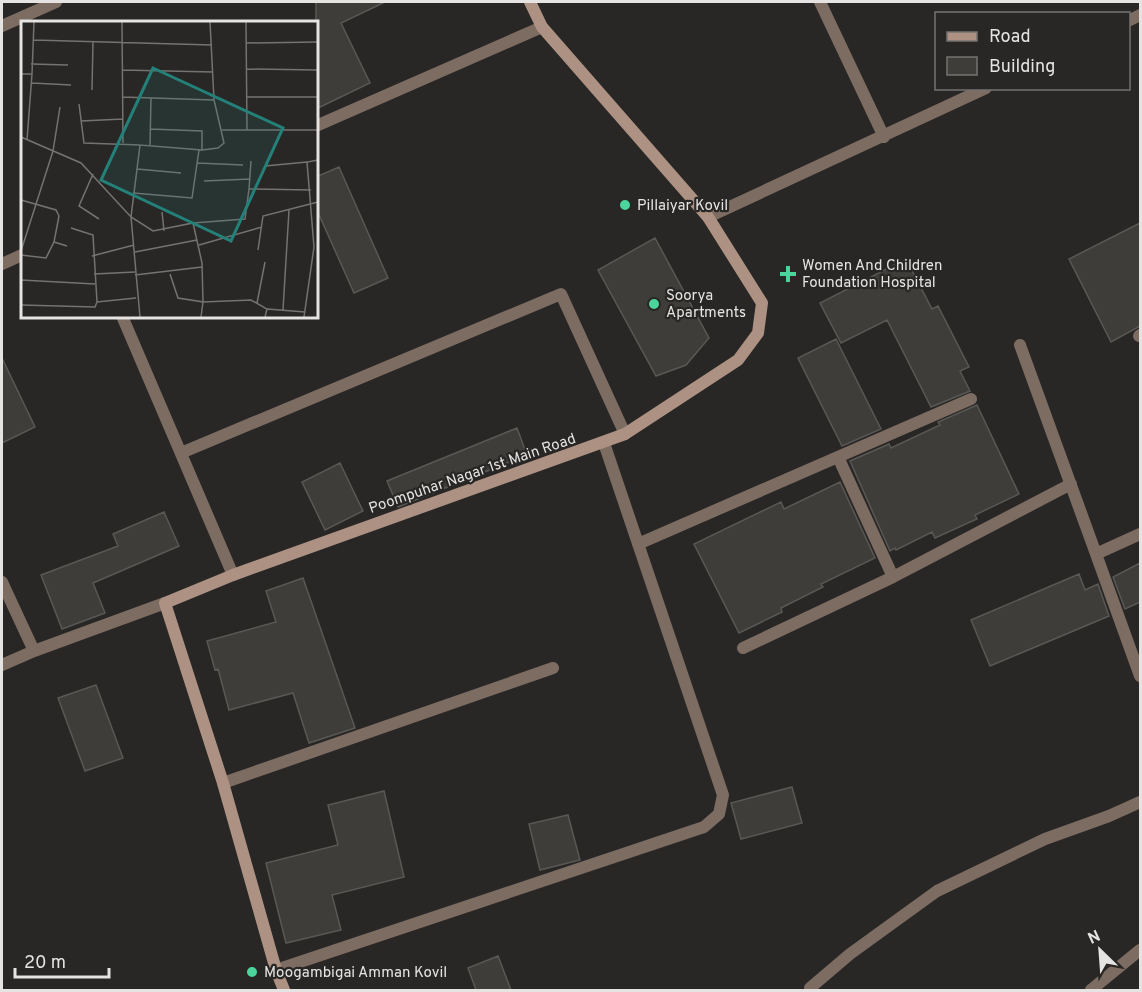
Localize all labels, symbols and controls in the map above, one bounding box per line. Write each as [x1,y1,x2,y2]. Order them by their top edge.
legend [935,12,1130,90]
inset map [21,21,318,318]
text: Road [989,26,1031,49]
text: Building [989,56,1055,79]
place label: Pillaiyar Kovil [637,197,728,216]
marker: Pillaiyar Kovil [618,198,632,212]
place label: Women And Children Foundation Hospital [802,257,942,293]
marker: Women And Children Foundation Hospital [779,265,797,283]
place label: Soorya Apartments [666,287,746,323]
marker: Soorya Apartments [647,297,661,311]
street label: Poompuhar Nagar 1st Main Road [366,430,579,519]
north arrow [1070,920,1130,980]
text: N [1085,927,1104,950]
scale bar [15,941,110,979]
text: 20 m [24,952,66,975]
place label: Moogambigai Amman Kovil [264,964,447,983]
marker: Moogambigai Amman Kovil [245,965,259,979]

